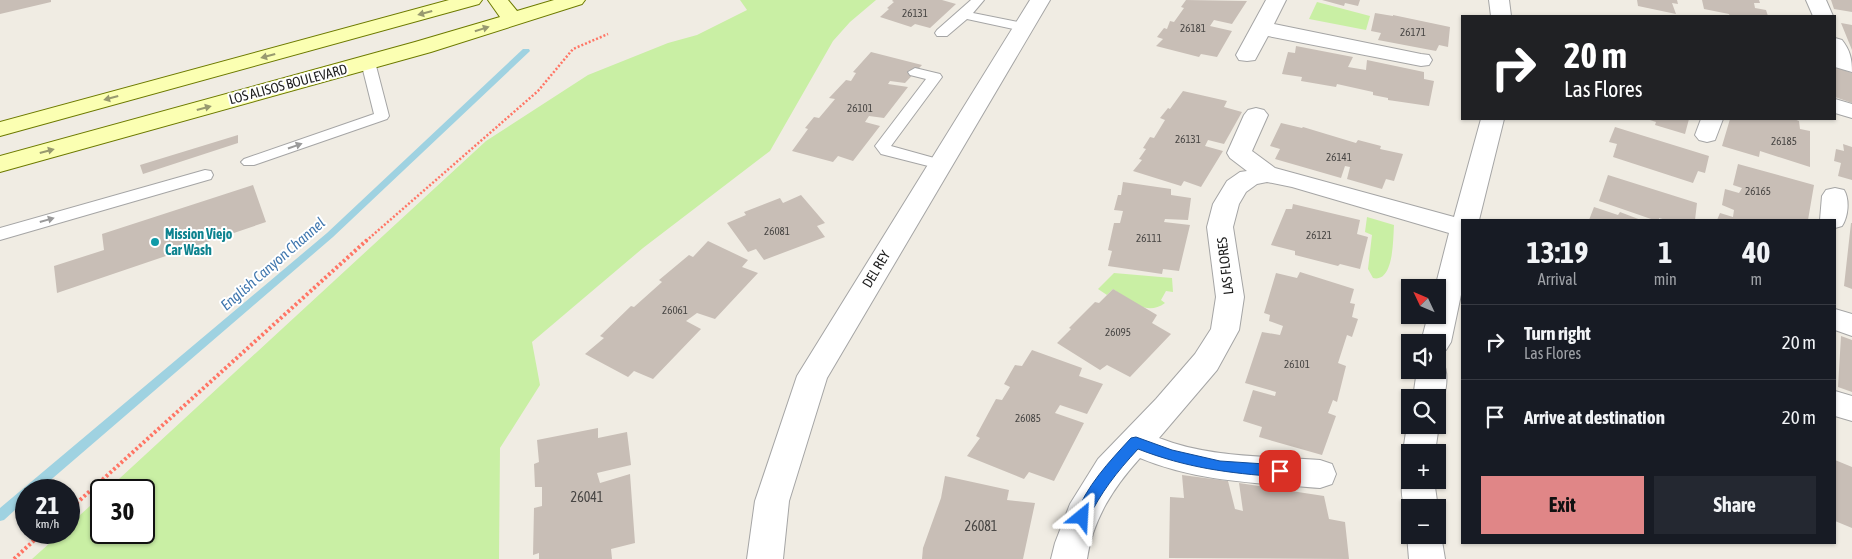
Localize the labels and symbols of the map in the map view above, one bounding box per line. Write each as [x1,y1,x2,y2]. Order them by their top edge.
house number: 26131 [902,7,928,19]
one-way arrow [417,9,432,17]
house number: 26181 [1180,22,1206,34]
one-way arrow [474,25,489,33]
house number: 26171 [1400,26,1426,38]
one-way arrow [260,52,275,60]
street label: LOS ALISOS BOULEVARD [227,61,349,107]
one-way arrow [104,95,119,103]
house number: 26101 [847,102,873,114]
one-way arrow [196,103,211,111]
house number: 26131 [1175,133,1201,145]
house number: 26185 [1771,135,1797,147]
one-way arrow [288,142,303,150]
one-way arrow [40,146,55,154]
house number: 26141 [1326,151,1352,163]
house number: 26165 [1745,185,1771,197]
water label: English Canyon Channel [217,214,328,314]
one-way arrow [39,216,54,224]
house number: 26081 [764,225,790,237]
place label: Mission Viejo Car Wash [165,226,233,258]
house number: 26121 [1306,229,1332,241]
house number: 26111 [1136,232,1162,244]
marker: Mission Viejo Car Wash [149,236,161,248]
street label: LAS FLORES [1214,236,1236,296]
street label: DEL REY [859,247,894,290]
north arrow [1401,279,1446,324]
house number: 26061 [662,304,688,316]
house number: 26095 [1105,326,1131,338]
house number: 26101 [1284,358,1310,370]
house number: 26085 [1015,412,1041,424]
pin [1259,450,1301,492]
speed limit sign: 30 [90,479,155,544]
house number: 26041 [571,489,603,505]
position arrow [1055,490,1107,542]
house number: 26081 [965,518,997,534]

